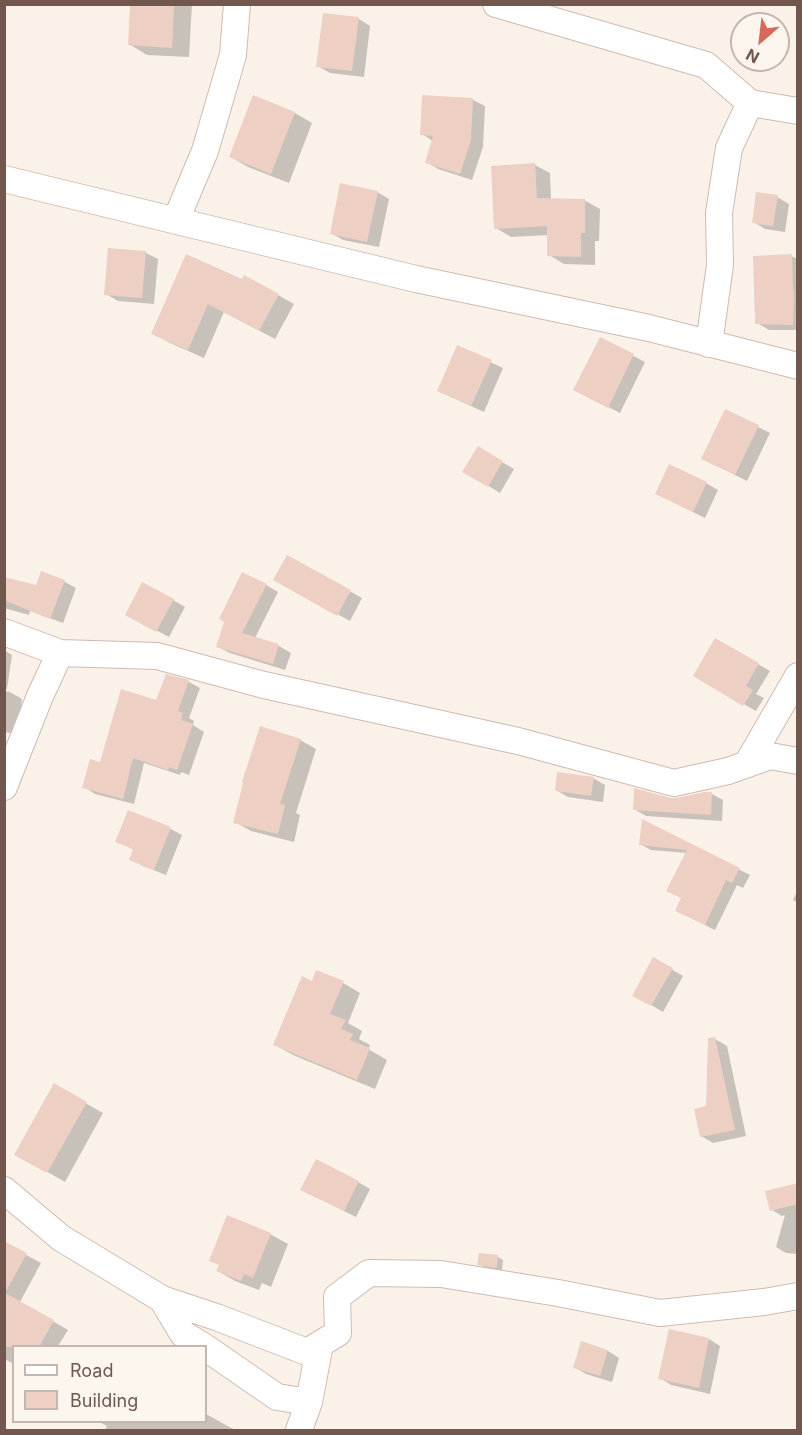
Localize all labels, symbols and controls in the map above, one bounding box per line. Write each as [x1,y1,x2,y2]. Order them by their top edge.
north arrow [730,12,790,72]
text: N [742,44,763,68]
legend [12,1345,207,1423]
text: Road [70,1360,113,1381]
text: Building [70,1390,138,1411]

